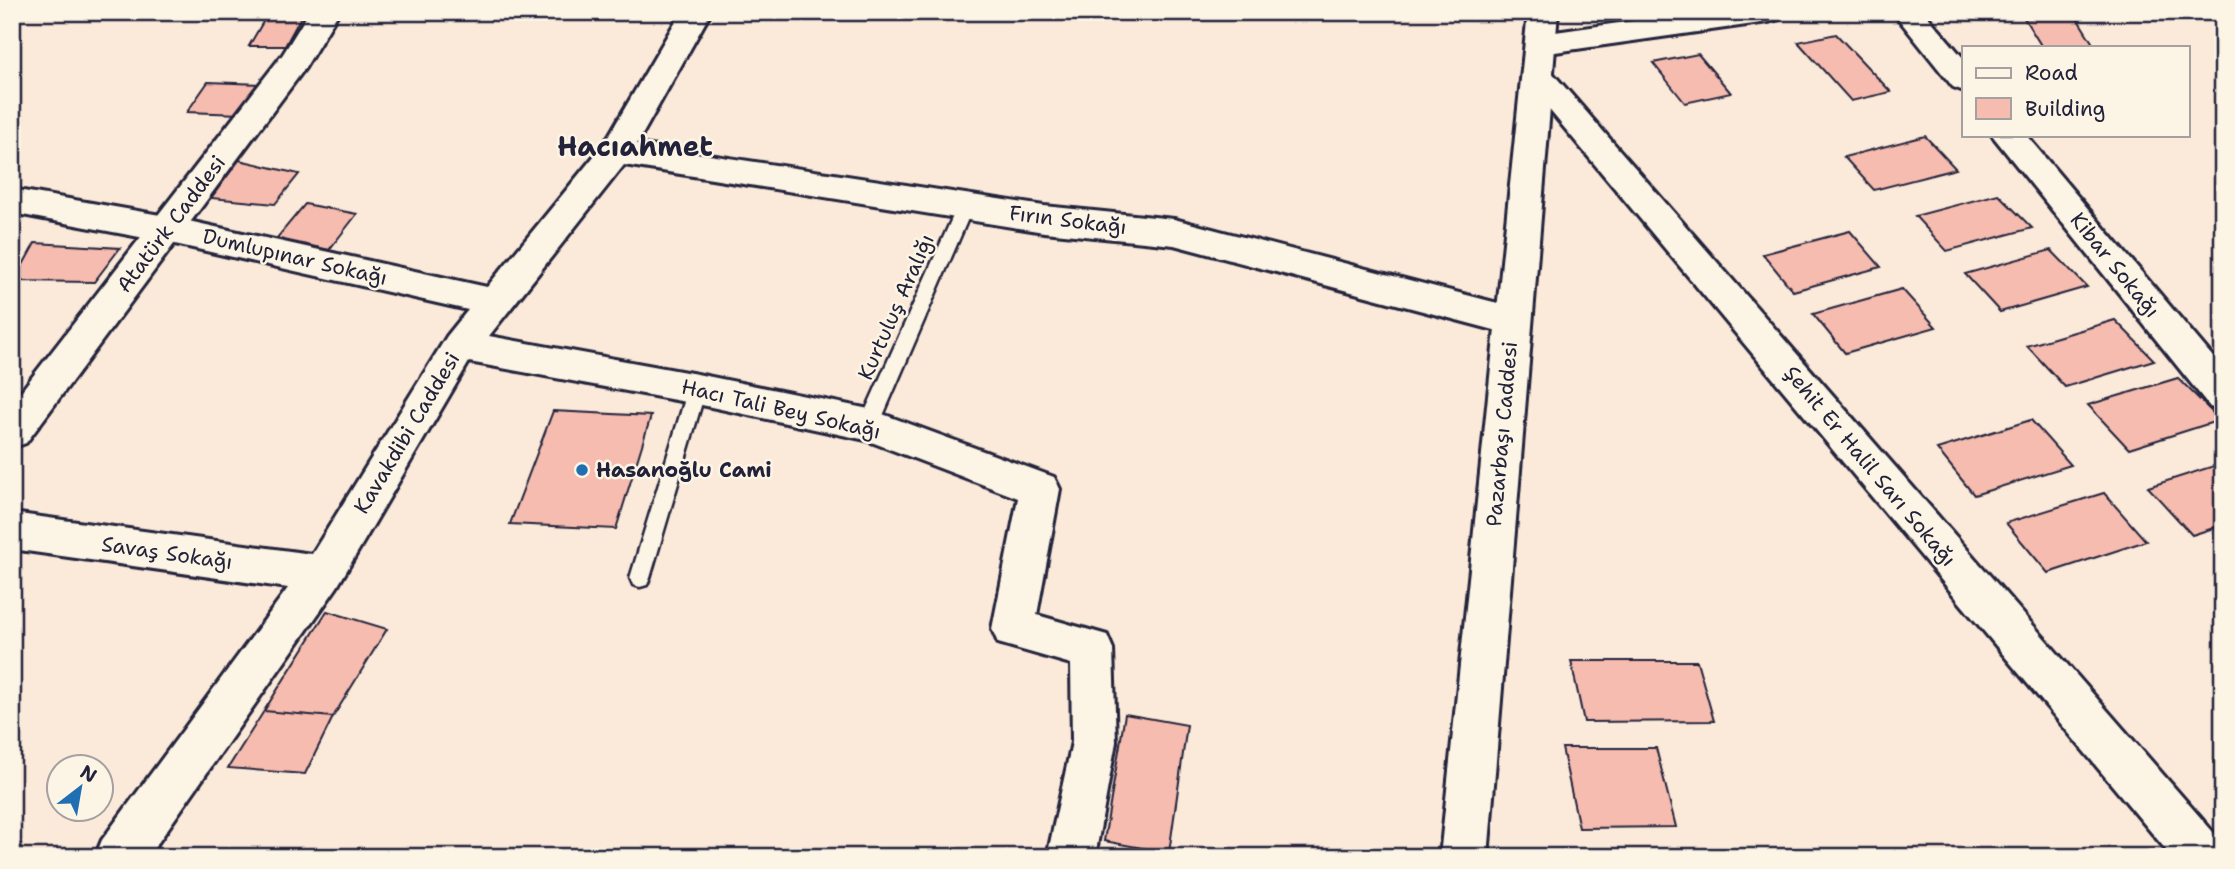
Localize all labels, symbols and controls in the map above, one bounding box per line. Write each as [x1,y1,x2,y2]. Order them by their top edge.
legend [1962,46,2190,136]
text: Road [2025,59,2078,87]
text: Building [2025,95,2105,123]
district label: Hacıahmet [557,127,713,165]
street label: Atatürk Caddesi [110,150,232,298]
street label: Fırın Sokağı [1008,199,1128,241]
street label: Kibar Sokağı [2064,207,2166,323]
street label: Dumlupınar Sokağı [200,222,390,292]
street label: Kurtuluş Aralığı [851,230,941,384]
street label: Pazarbaşı Caddesi [1480,340,1524,528]
street label: Kavakdibi Caddesi [348,347,466,519]
street label: Şehit Er Halil Sarı Sokağı [1778,360,1962,572]
street label: Hacı Tali Bey Sokağı [679,372,883,446]
place label: Hasanoğlu Cami [596,456,772,484]
marker: Hasanoğlu Cami [574,462,590,478]
street label: Savaş Sokağı [100,530,234,576]
north arrow [46,754,116,824]
text: N [76,759,101,788]

